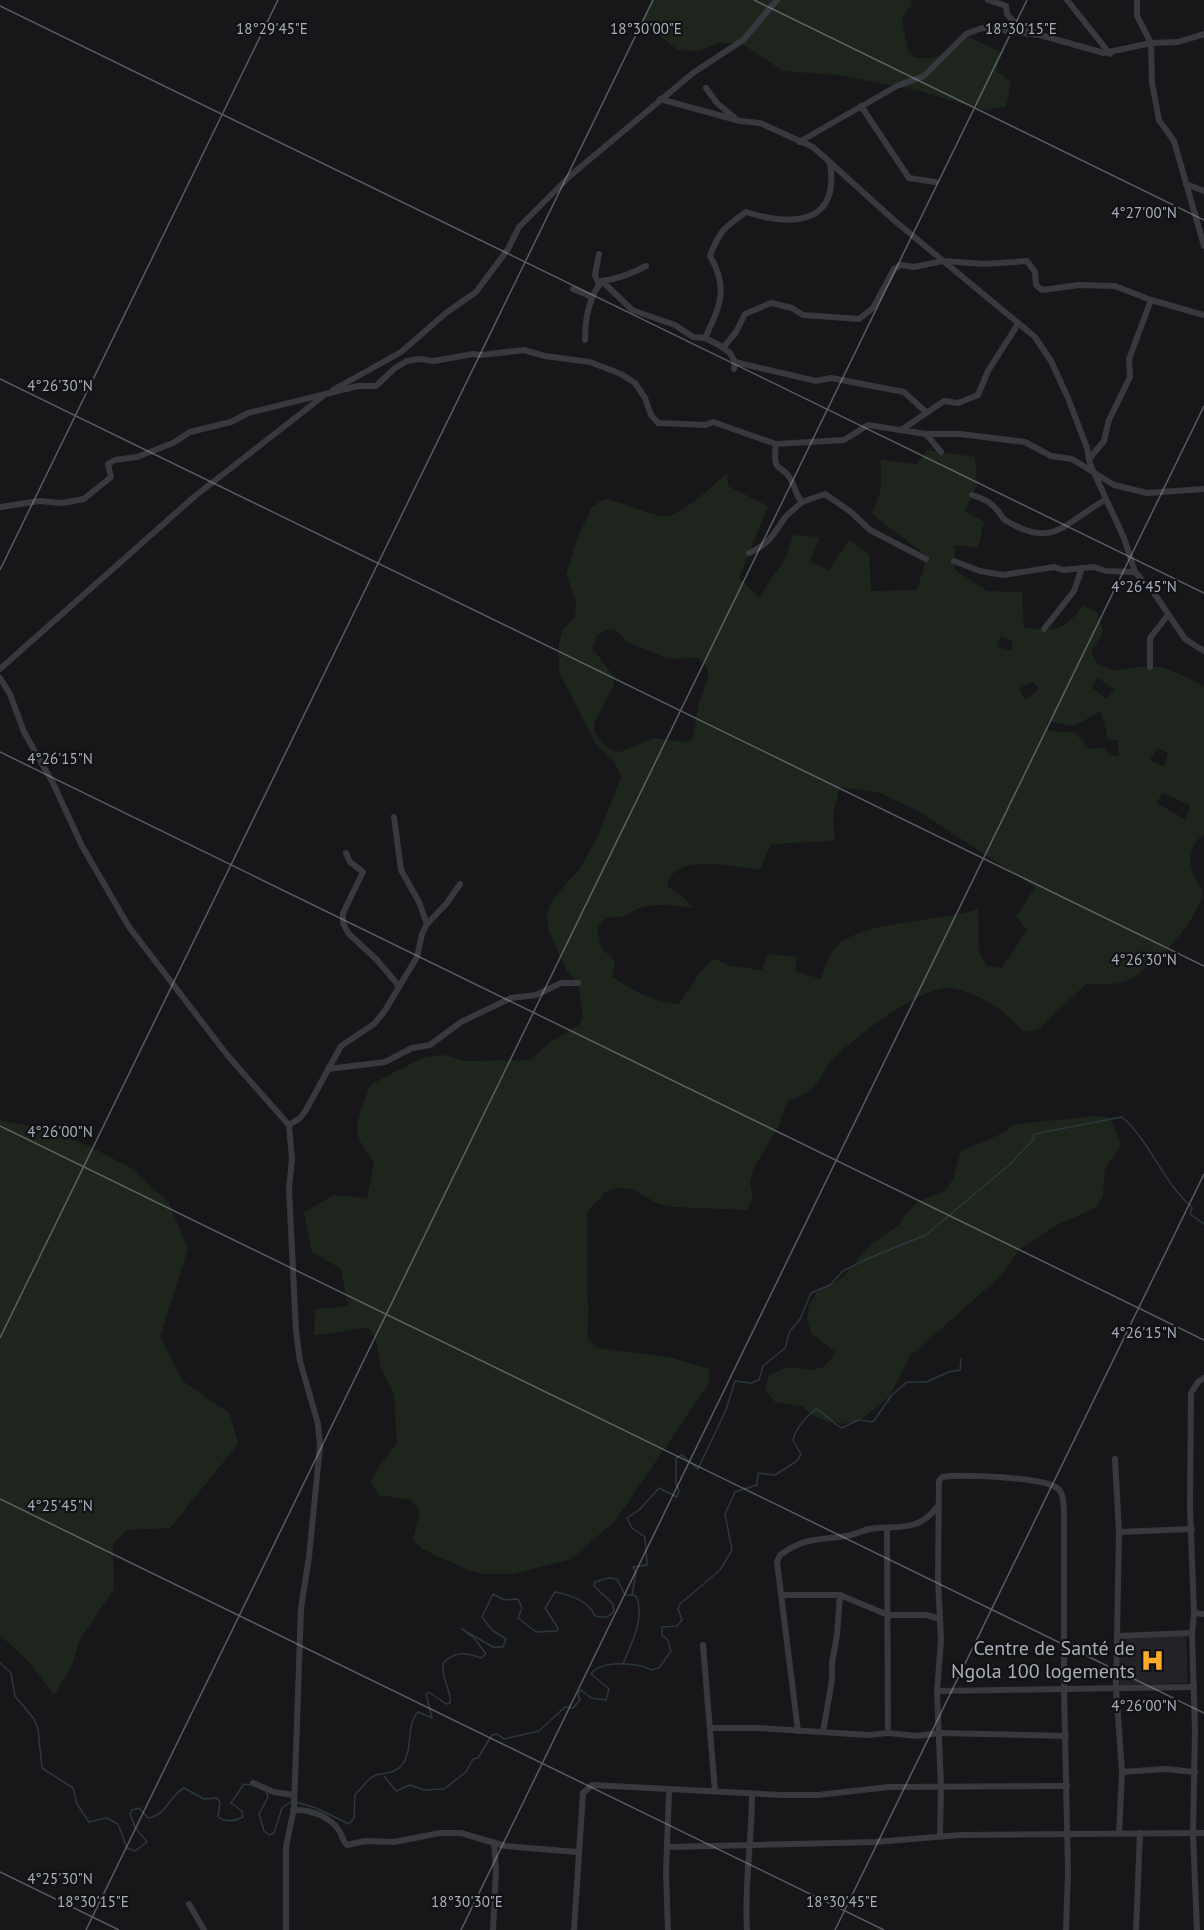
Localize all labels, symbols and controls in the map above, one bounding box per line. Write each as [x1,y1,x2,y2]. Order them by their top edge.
text: 18°29'45"E [236,19,308,38]
text: 18°30'00"E [610,19,682,38]
text: 18°30'15"E [985,19,1057,38]
text: 4°27'00"N [1111,203,1177,222]
text: 4°26'30"N [27,376,93,395]
text: 4°26'45"N [1111,577,1177,596]
text: 4°26'15"N [27,749,93,768]
text: 4°26'30"N [1111,950,1177,969]
text: 4°26'00"N [27,1122,93,1141]
text: 4°26'15"N [1111,1323,1177,1342]
text: 4°25'45"N [27,1496,93,1515]
place label: Centre de Santé de Ngola 100 logements [951,1635,1135,1684]
hospital icon: Centre de Santé de Ngola 100 logements [1140,1647,1166,1673]
text: 4°26'00"N [1111,1696,1177,1715]
text: 4°25'30"N [27,1869,93,1888]
text: 18°30'15"E [57,1892,129,1911]
text: 18°30'30"E [431,1892,503,1911]
text: 18°30'45"E [806,1892,878,1911]

